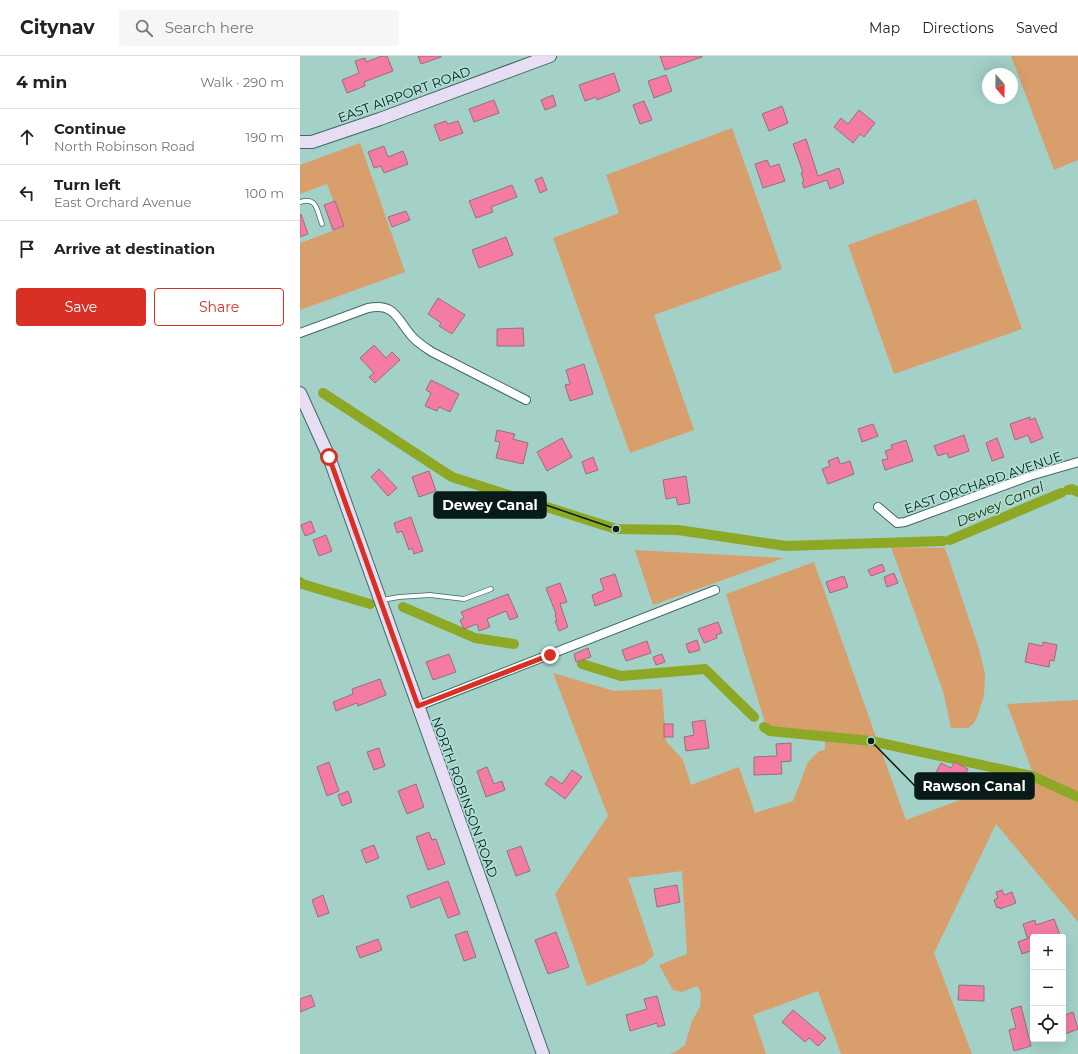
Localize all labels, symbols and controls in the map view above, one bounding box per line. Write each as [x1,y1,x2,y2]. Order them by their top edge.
search box [119,10,399,46]
text: Citynav [20,16,95,39]
icon: search [133,17,155,39]
text: Search here [165,18,254,37]
text: Map [869,19,900,37]
text: Directions [922,19,994,37]
text: Saved [1016,19,1058,37]
street label: EAST AIRPORT ROAD [335,62,473,125]
north arrow [982,68,1018,104]
text: 4 min [16,72,67,92]
text: Walk · 290 m [200,74,284,90]
text: Continue [54,119,126,138]
icon: ahead [16,126,38,148]
text: 190 m [246,129,284,145]
text: North Robinson Road [54,138,195,154]
text: Turn left [54,175,121,194]
icon: left [16,182,38,204]
text: 100 m [245,185,284,201]
text: East Orchard Avenue [54,194,191,210]
icon: arrive [16,238,38,260]
text: Arrive at destination [54,239,215,258]
button: Save [16,288,146,326]
button: Share [154,288,284,326]
street label: EAST ORCHARD AVENUE [902,447,1064,517]
route start [320,448,338,466]
water label: Dewey Canal [953,477,1047,531]
callout: Dewey Canal [434,492,546,518]
text: Dewey Canal [442,496,538,514]
route end [541,646,559,664]
street label: NORTH ROBINSON ROAD [428,714,502,880]
callout: Rawson Canal [915,773,1034,799]
text: Rawson Canal [922,777,1026,795]
map controls [1030,934,1066,1042]
button: + [1030,934,1066,970]
button: − [1030,970,1066,1006]
button: locate [1030,1006,1066,1042]

